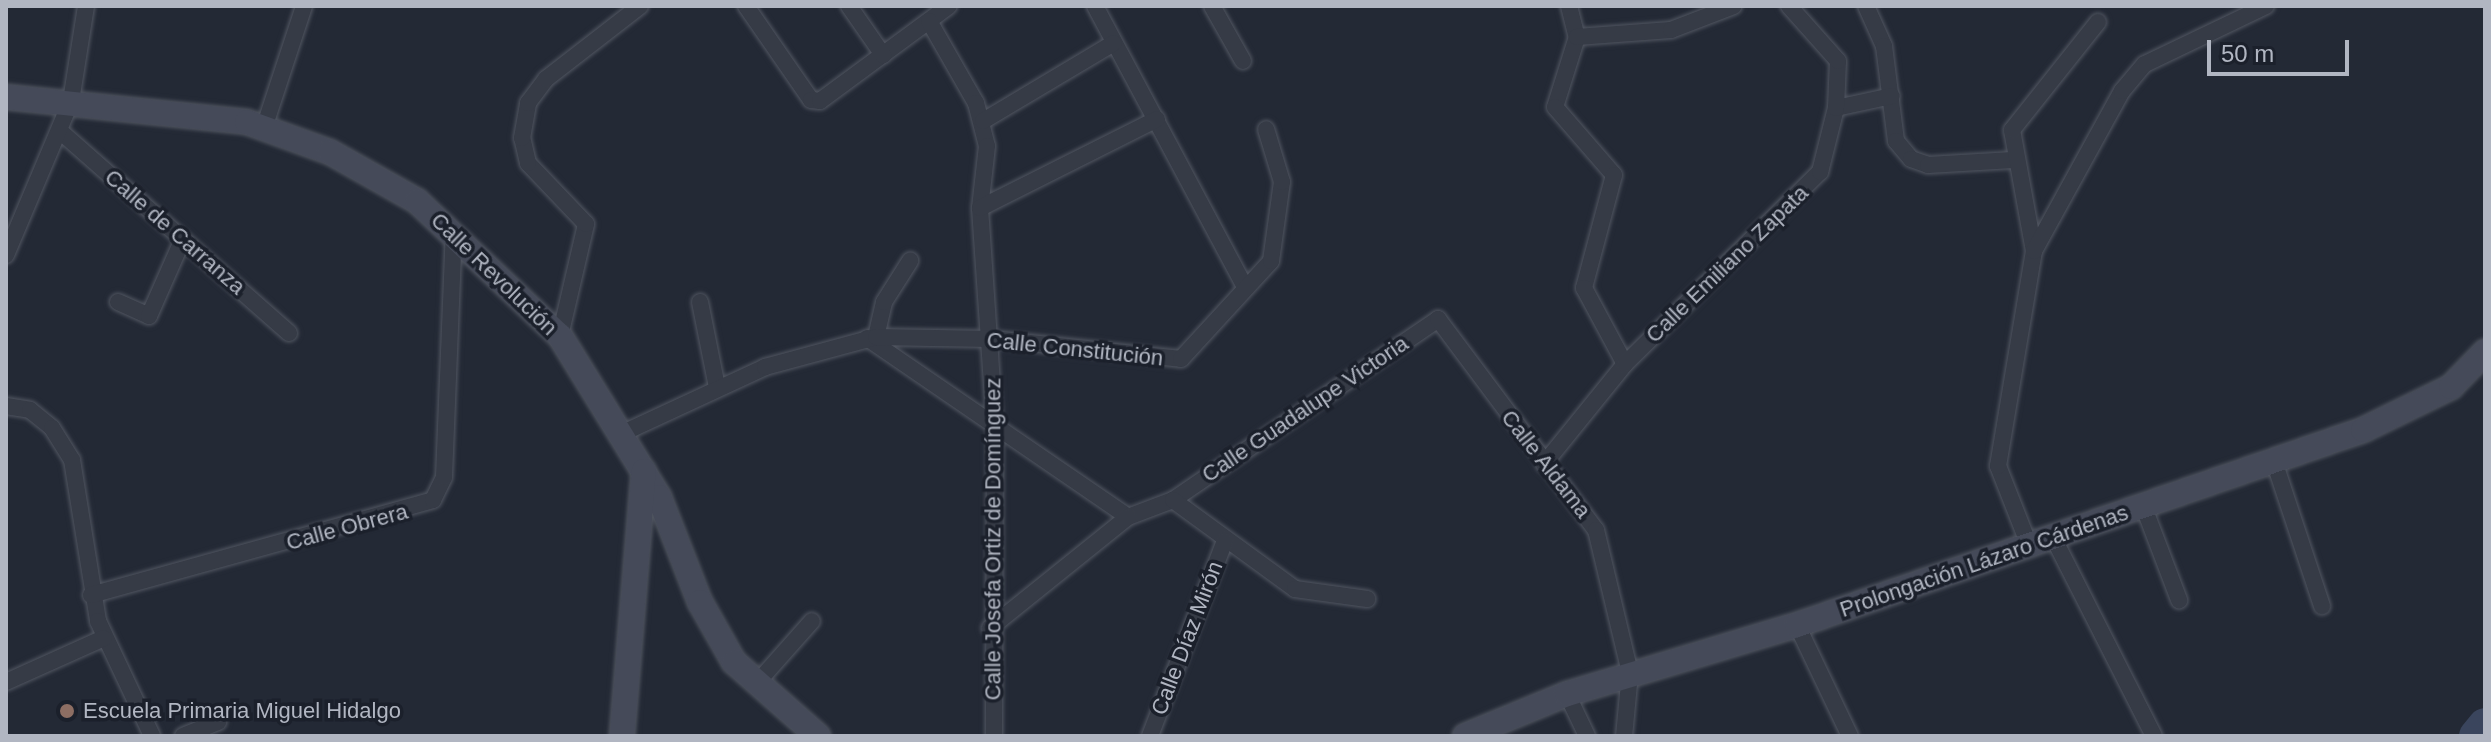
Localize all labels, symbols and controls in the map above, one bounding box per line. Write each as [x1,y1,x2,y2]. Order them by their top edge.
scale bar [2211,24,2353,74]
text: 50 m [2221,40,2274,67]
street label: Calle de Carranza [99,164,251,300]
street label: Calle Emiliano Zapata [1640,180,1814,348]
street label: Calle Revolución [425,207,563,341]
street label: Calle Constitución [985,327,1165,371]
street label: Calle Guadalupe Victoria [1197,330,1413,488]
street label: Calle Josefa Ortiz de Domínguez [980,378,1006,700]
street label: Calle Aldama [1495,404,1597,524]
street label: Calle Obrera [283,498,411,556]
street label: Prolongación Lázaro Cárdenas [1836,499,2132,623]
street label: Calle Díaz Mirón [1146,557,1228,719]
place label: Escuela Primaria Miguel Hidalgo [83,698,401,724]
marker: Escuela Primaria Miguel Hidalgo [58,702,76,720]

